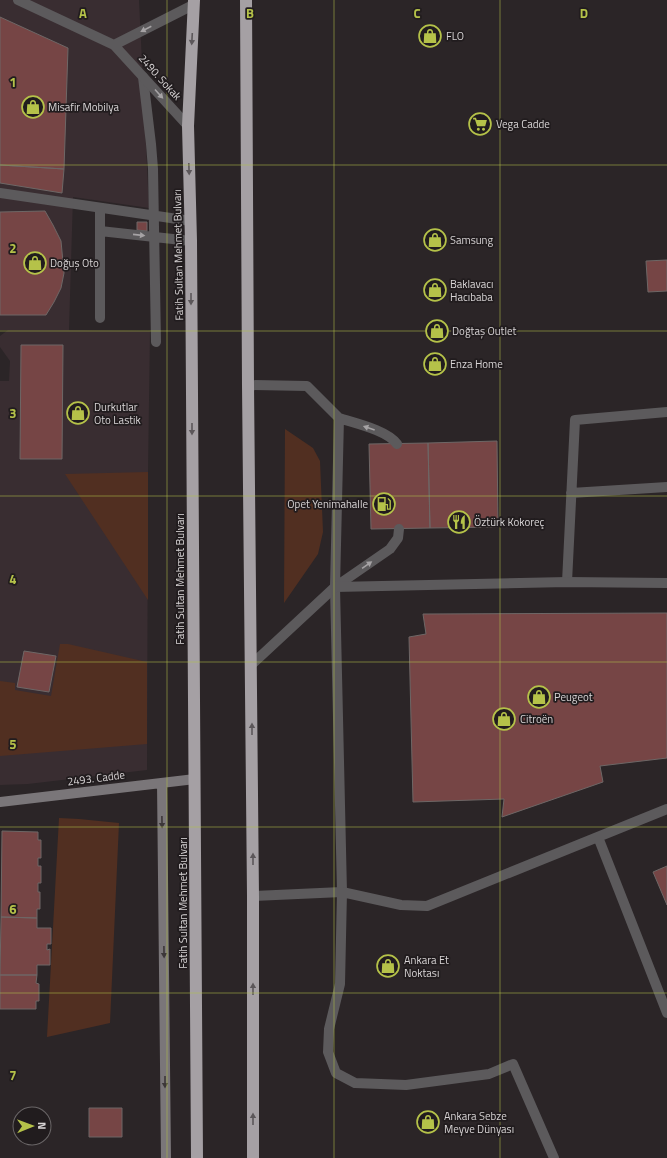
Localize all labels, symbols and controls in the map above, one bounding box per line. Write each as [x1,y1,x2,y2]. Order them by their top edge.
text: A [79,3,87,23]
text: B [246,3,254,23]
text: C [413,3,421,23]
text: D [580,3,588,23]
shop icon: FLO [417,23,443,49]
one-way arrow [140,25,152,32]
place label: FLO [446,28,464,44]
one-way arrow [188,33,195,45]
street label: 2490. Sokak [135,50,186,104]
text: 1 [9,72,17,92]
one-way arrow [154,89,163,100]
shop icon: Misafir Mobilya [20,94,46,120]
place label: Misafir Mobilya [48,99,119,115]
supermarket icon: Vega Cadde [467,111,493,137]
place label: Vega Cadde [496,116,550,132]
one-way arrow [186,163,192,176]
street label: Fatih Sultan Mehmet Bulvarı [169,189,187,321]
shop icon: Samsung [422,227,448,253]
one-way arrow [133,232,145,238]
place label: Samsung [450,232,494,248]
text: 2 [9,238,17,258]
shop icon: Doğuş Oto [22,250,48,276]
place label: Doğuş Oto [50,255,99,271]
place label: Baklavacı Hacıbaba [450,276,493,305]
shop icon: Baklavacı Hacıbaba [422,277,448,303]
one-way arrow [188,293,194,306]
shop icon: Doğtaş Outlet [424,318,450,344]
place label: Doğtaş Outlet [452,323,516,339]
shop icon: Enza Home [422,351,448,377]
place label: Enza Home [450,356,503,372]
place label: Durkutlar Oto Lastik [94,399,142,428]
shop icon: Durkutlar Oto Lastik [65,400,91,426]
text: 3 [9,403,17,423]
one-way arrow [189,423,195,436]
one-way arrow [363,425,375,431]
fuel station icon: Opet Yenimahalle [371,491,397,517]
place label: Opet Yenimahalle [287,496,368,512]
restaurant icon: Öztürk Kokoreç [446,509,472,535]
street label: Fatih Sultan Mehmet Bulvarı [172,513,188,645]
place label: Öztürk Kokoreç [474,514,545,530]
one-way arrow [362,561,372,569]
text: 4 [9,569,17,589]
shop icon: Peugeot [526,684,552,710]
place label: Peugeot [554,689,593,705]
shop icon: Citroën [491,706,517,732]
place label: Citroën [520,711,553,727]
one-way arrow [249,722,255,735]
text: 5 [9,734,17,754]
street label: 2493. Cadde [66,766,126,789]
one-way arrow [159,816,165,829]
street label: Fatih Sultan Mehmet Bulvarı [175,837,191,969]
one-way arrow [250,852,256,865]
text: 6 [9,899,17,919]
one-way arrow [161,946,167,959]
place label: Ankara Et Noktası [404,952,449,981]
shop icon: Ankara Et Noktası [375,953,401,979]
one-way arrow [250,982,256,995]
text: 7 [9,1065,17,1085]
one-way arrow [162,1076,168,1089]
north arrow [12,1106,52,1146]
place label: Ankara Sebze Meyve Dünyası [444,1108,514,1137]
shop icon: Ankara Sebze Meyve Dünyası [415,1109,441,1135]
one-way arrow [250,1112,256,1125]
text: N [34,1122,50,1130]

